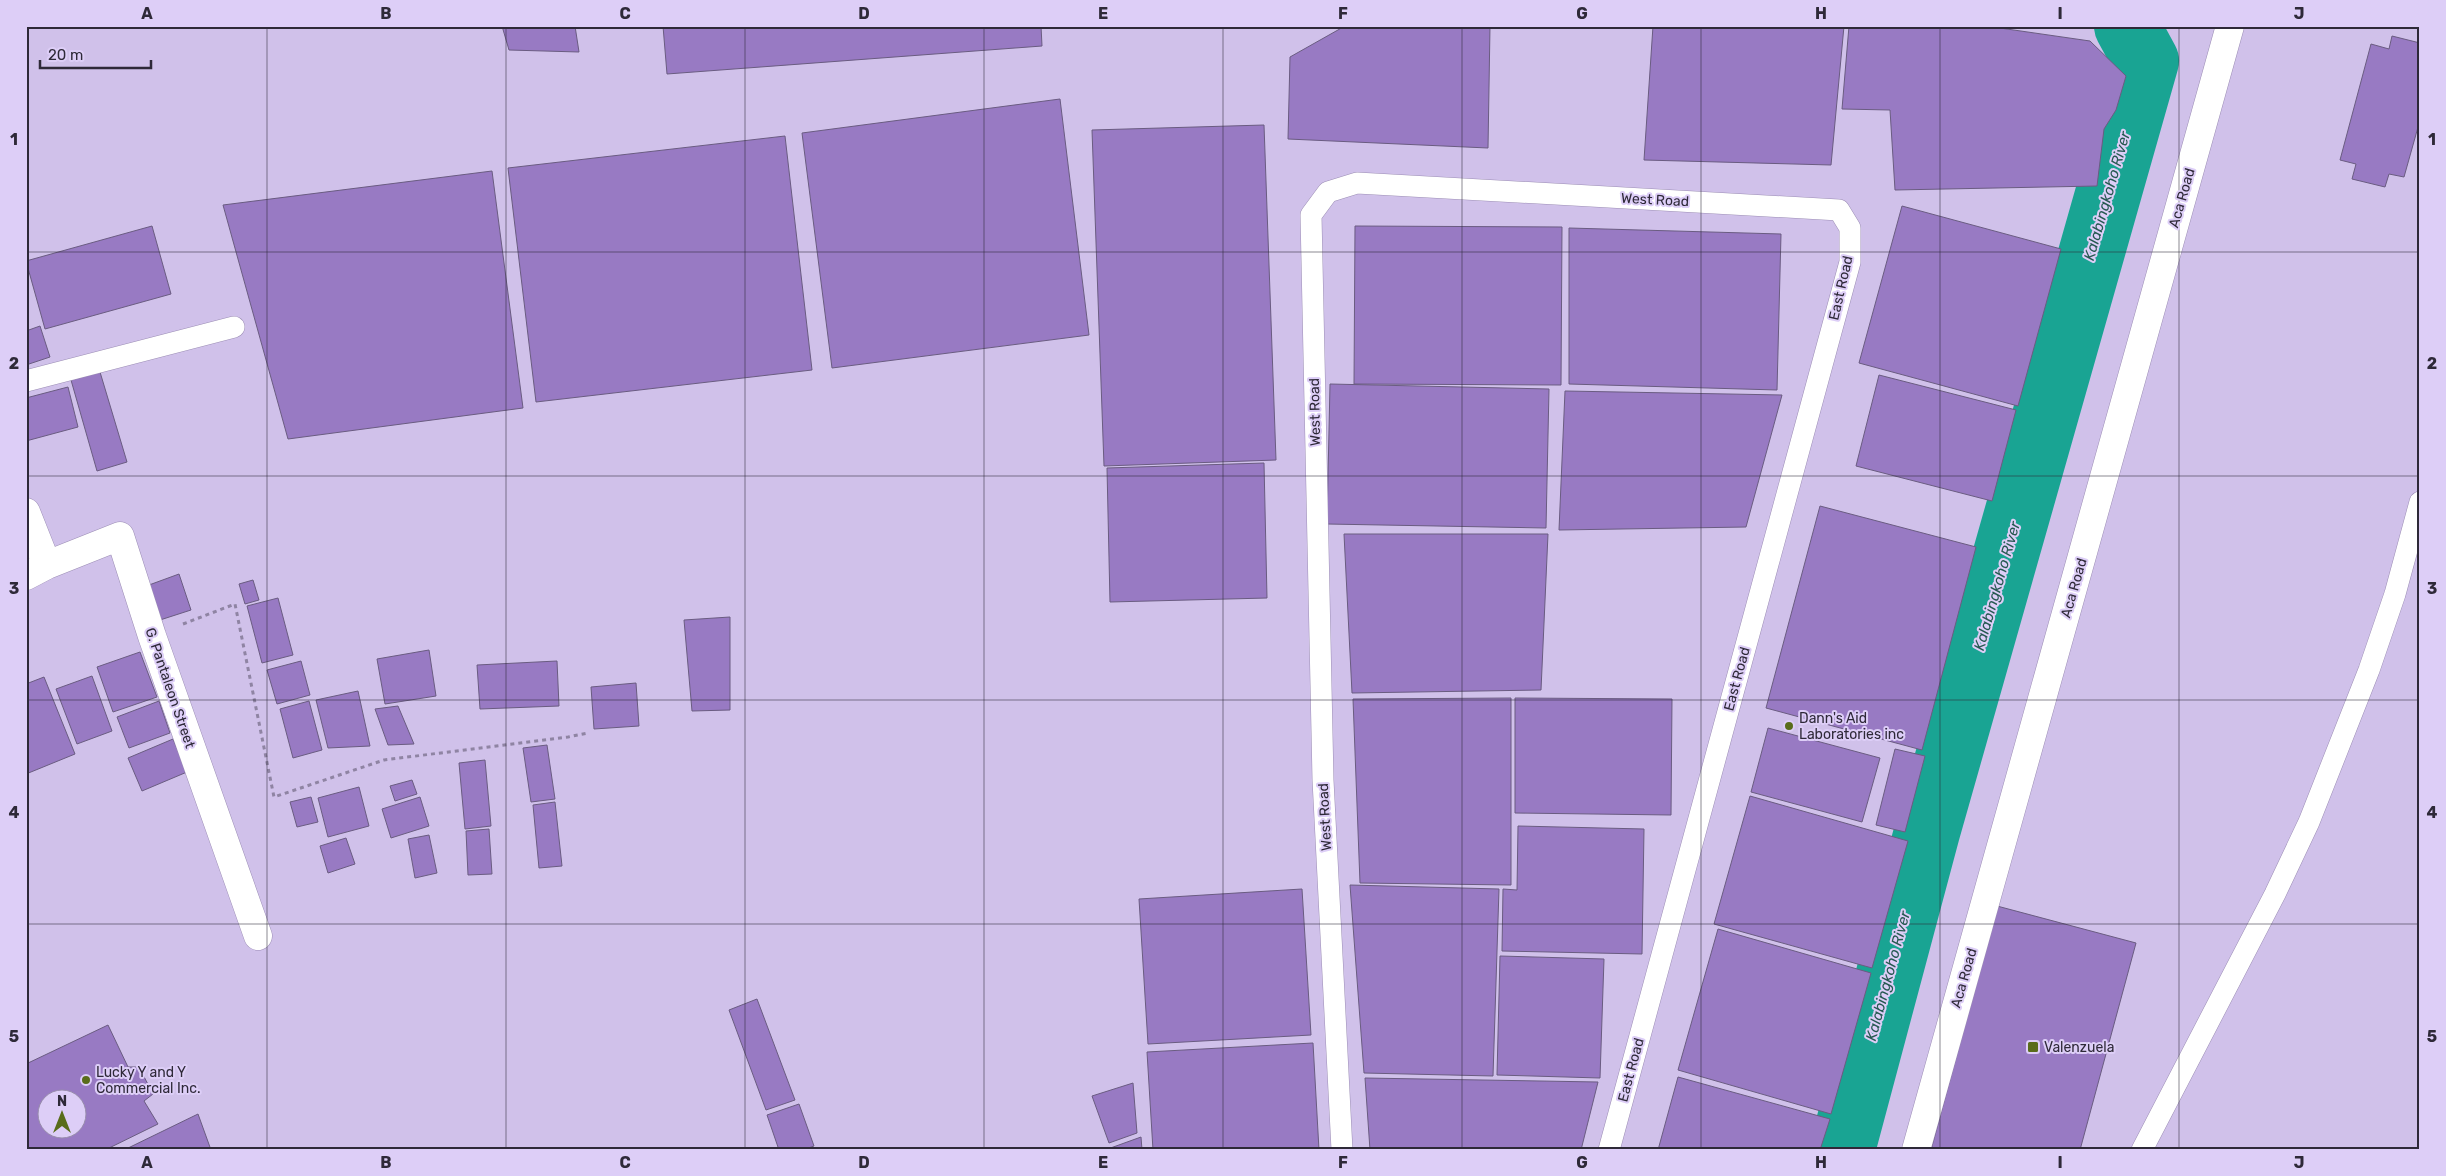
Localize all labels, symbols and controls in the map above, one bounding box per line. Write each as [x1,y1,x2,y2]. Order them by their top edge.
text: A [141,4,153,23]
text: B [380,4,392,23]
text: C [619,4,631,23]
text: D [858,4,870,23]
text: E [1098,4,1108,23]
text: F [1338,4,1348,23]
text: G [1576,4,1588,23]
text: H [1815,4,1827,23]
text: I [2057,4,2063,23]
text: J [2294,4,2304,23]
scale bar [40,38,151,70]
text: 20 m [48,46,83,64]
water label: Kalabingkoho River [2080,128,2134,263]
text: 1 [10,130,18,149]
text: 1 [2428,130,2436,149]
street label: Aca Road [2165,166,2199,230]
street label: West Road [1621,190,1689,210]
street label: East Road [1825,254,1857,322]
text: 2 [9,354,19,373]
text: 2 [2427,354,2437,373]
street label: West Road [1306,378,1324,446]
water label: Kalabingkoho River [1970,518,2024,653]
street label: Aca Road [2057,556,2091,620]
text: 3 [9,579,19,598]
text: 3 [2427,579,2437,598]
street label: G. Pantaleon Street [141,626,199,751]
street label: East Road [1720,645,1754,713]
place label: Dann's Aid Laboratories inc [1799,710,1904,743]
marker: Dann's Aid Laboratories inc [1783,720,1795,732]
street label: West Road [1315,783,1335,851]
text: 4 [9,803,20,822]
text: 4 [2427,803,2438,822]
water label: Kalabingkoho River [1862,908,1914,1043]
street label: Aca Road [1947,946,1981,1010]
text: 5 [9,1027,19,1046]
text: 5 [2427,1027,2437,1046]
street label: East Road [1614,1036,1648,1104]
place label: Valenzuela [2044,1039,2114,1056]
marker: Valenzuela [2026,1040,2040,1054]
place label: Lucky Y and Y Commercial Inc. [96,1064,201,1097]
marker: Lucky Y and Y Commercial Inc. [80,1074,92,1086]
north arrow [38,1088,88,1138]
text: N [57,1093,67,1110]
text: A [141,1153,153,1172]
text: B [380,1153,392,1172]
text: C [619,1153,631,1172]
text: D [858,1153,870,1172]
text: E [1098,1153,1108,1172]
text: F [1338,1153,1348,1172]
text: G [1576,1153,1588,1172]
text: H [1815,1153,1827,1172]
text: I [2057,1153,2063,1172]
text: J [2294,1153,2304,1172]

